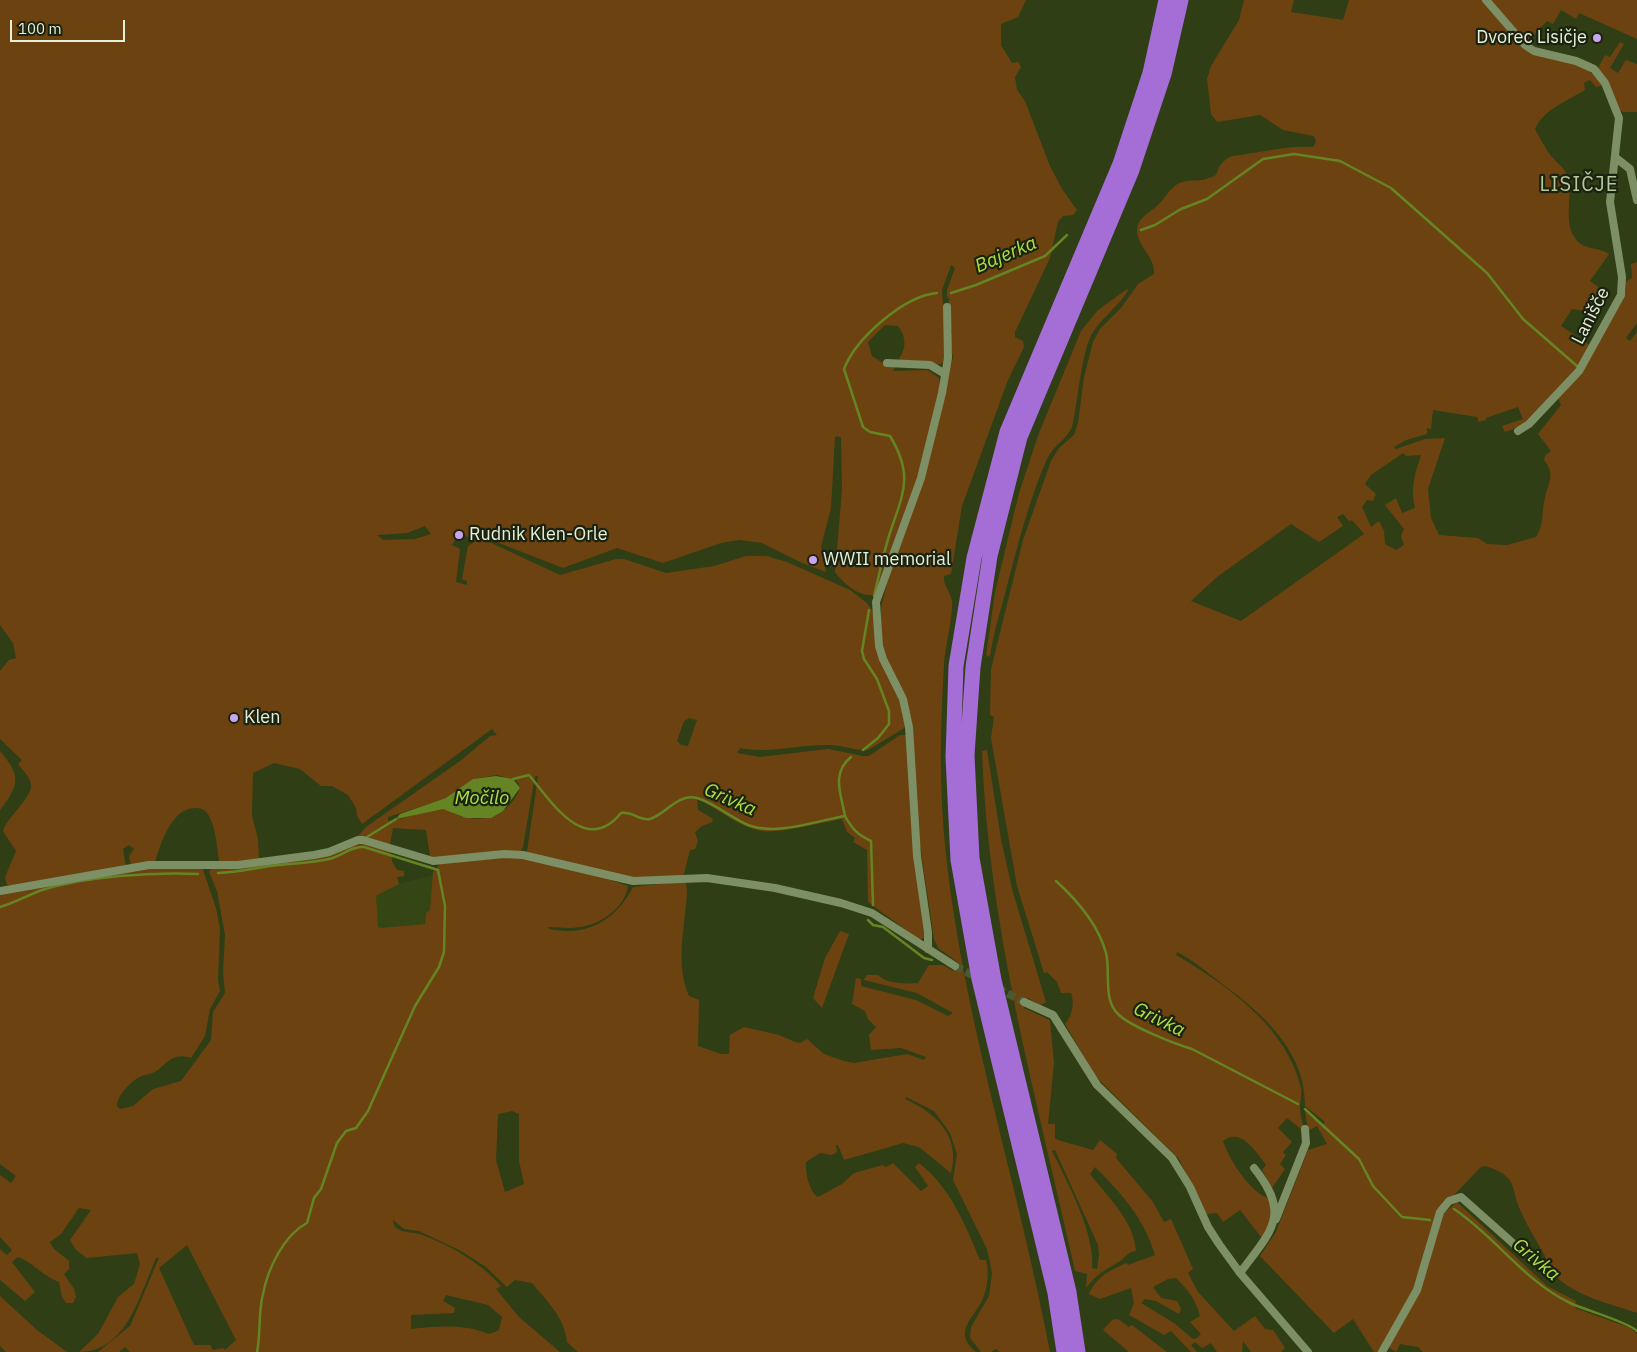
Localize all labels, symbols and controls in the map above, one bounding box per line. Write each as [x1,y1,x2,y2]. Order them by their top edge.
scale bar [12,10,128,42]
text: 100 m [18,19,62,38]
place label: Dvorec Lisičje [1476,27,1587,49]
marker: Dvorec Lisičje [1591,32,1603,44]
district label: LISIČJE [1539,173,1619,197]
water label: Bajerka [972,232,1040,278]
street label: Lanišče [1568,284,1614,348]
place label: Rudnik Klen-Orle [469,524,608,546]
marker: Rudnik Klen-Orle [453,529,465,541]
place label: WWII memorial [823,549,951,571]
marker: WWII memorial [807,554,819,566]
place label: Klen [244,707,280,729]
marker: Klen [228,712,240,724]
water label: Grivka [701,779,759,821]
water label: Močilo [454,788,510,810]
water label: Grivka [1130,998,1188,1042]
water label: Grivka [1508,1234,1564,1286]

